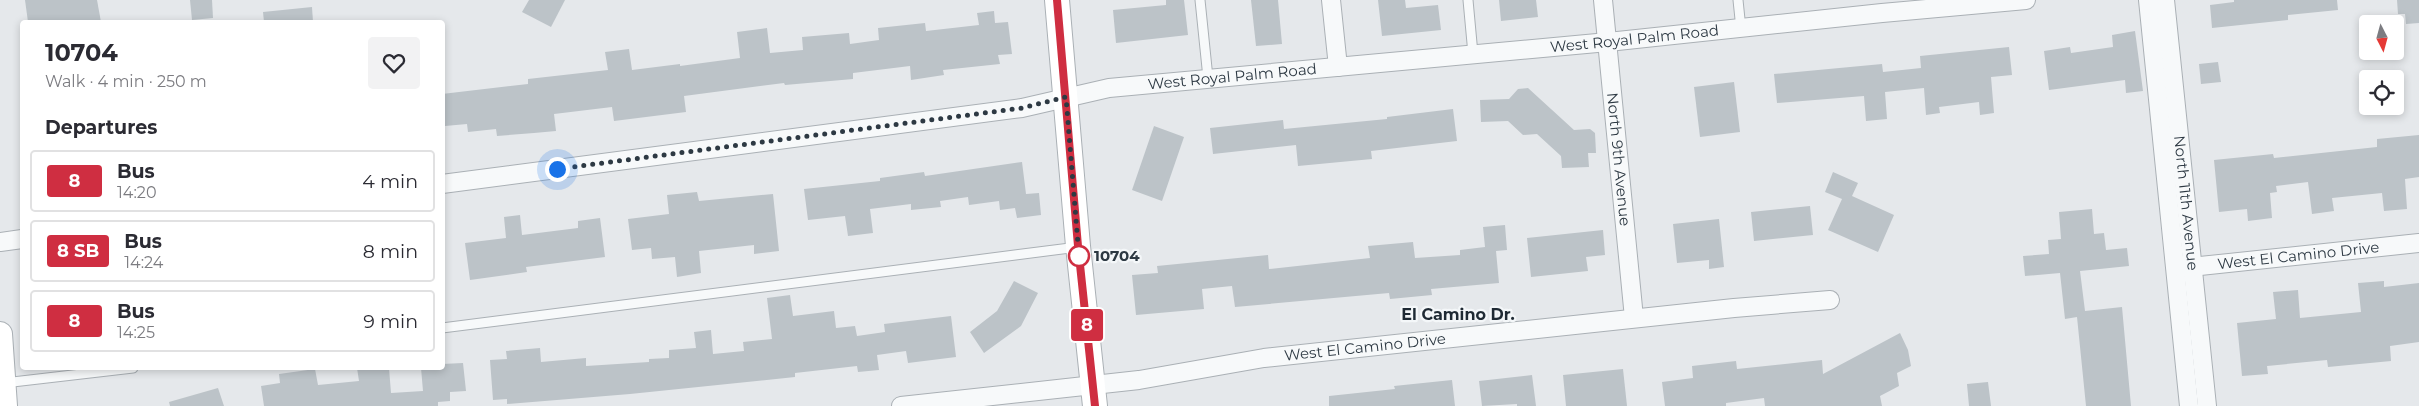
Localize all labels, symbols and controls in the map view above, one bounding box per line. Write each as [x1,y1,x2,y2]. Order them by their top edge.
north arrow [2359,15,2404,60]
map controls [2359,15,2404,115]
street label: West Royal Palm Road [1549,20,1720,56]
button: heart [368,37,420,89]
text: 10704 [45,38,118,67]
street label: West Royal Palm Road [1147,59,1317,93]
button: locate [2359,70,2404,115]
text: Walk · 4 min · 250 m [45,72,207,91]
street label: North 9th Avenue [1603,92,1635,227]
text: Departures [45,116,157,139]
street label: North 11th Avenue [2170,134,2203,271]
your location [545,157,570,182]
text: Bus [117,160,155,183]
text: 8 [69,170,80,192]
text: 4 min [362,170,418,193]
text: 14:20 [117,183,157,202]
text: Bus [124,230,162,253]
street label: West El Camino Drive [2217,237,2380,273]
text: 8 SB [57,240,99,262]
text: 8 min [363,240,418,263]
marker: 10704 [1068,245,1090,267]
place label: 10704 [1094,246,1140,265]
text: 14:24 [124,253,163,272]
text: Bus [117,300,155,323]
district label: El Camino Dr. [1401,305,1515,324]
line badge: 8 [1071,309,1103,341]
text: 8 [69,310,80,332]
text: 9 min [363,310,418,333]
text: 8 [1081,314,1093,336]
text: 14:25 [117,323,155,342]
street label: West El Camino Drive [1283,329,1447,365]

